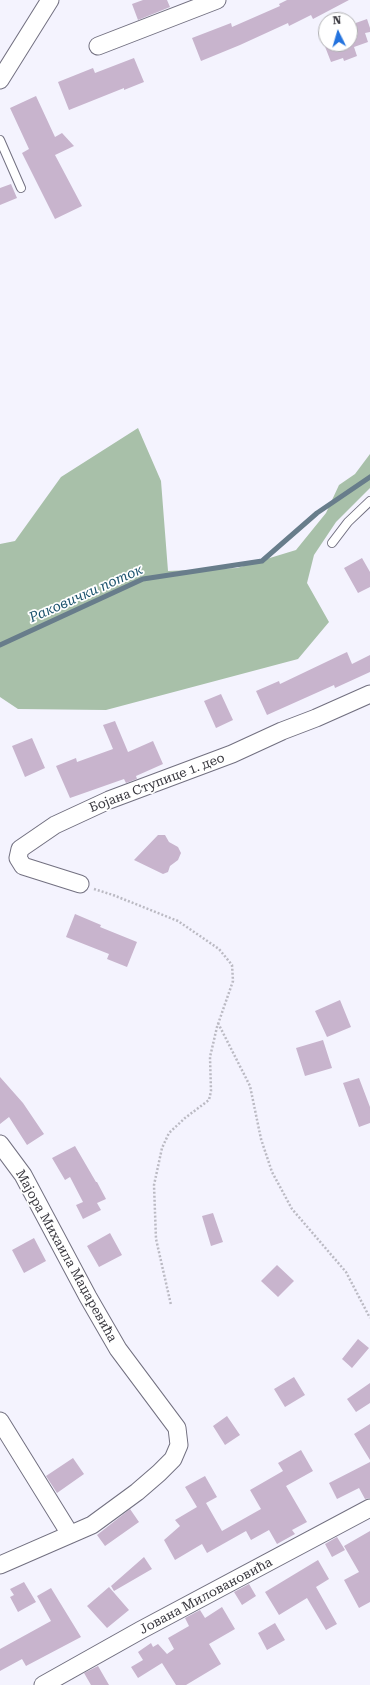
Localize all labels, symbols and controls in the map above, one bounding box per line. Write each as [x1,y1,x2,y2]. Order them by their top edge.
north arrow [318,12,358,52]
text: N [332,14,342,27]
water label: Раковички поток [27,561,145,627]
street label: Бојана Ступице 1. део [87,750,227,816]
street label: Мајора Михаила Маџаревића [12,1167,120,1345]
street label: Јована Миловановића [137,1554,275,1638]

